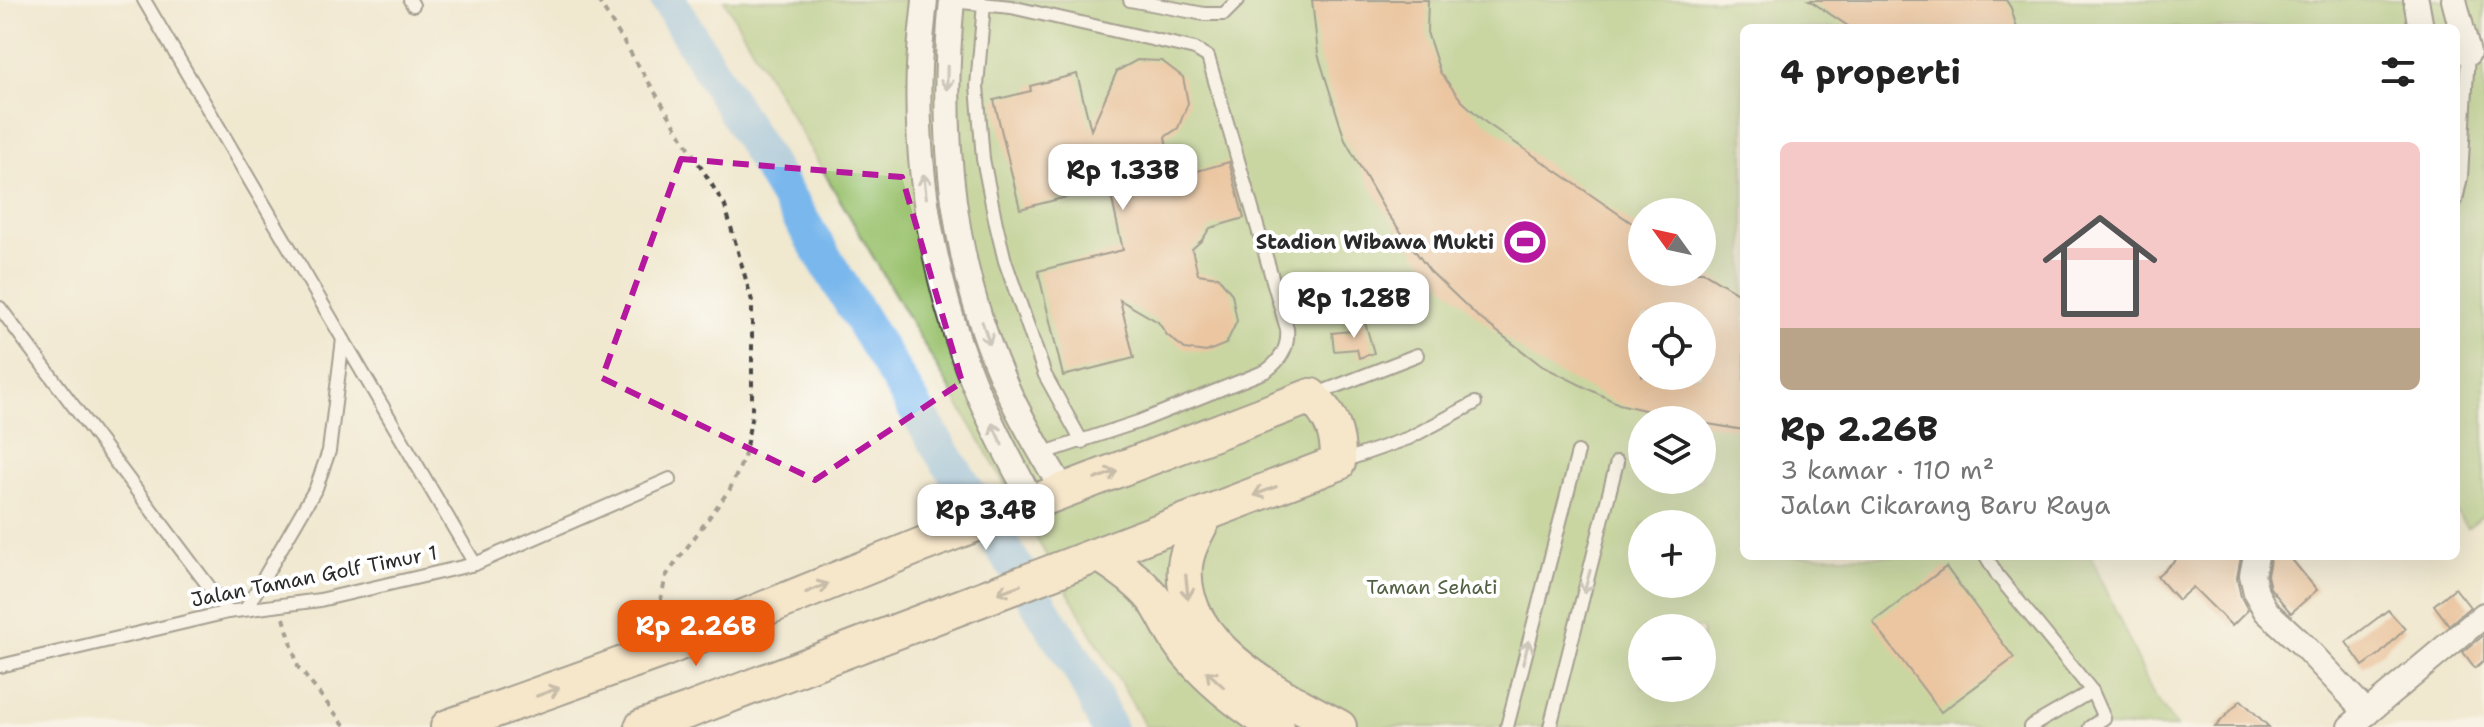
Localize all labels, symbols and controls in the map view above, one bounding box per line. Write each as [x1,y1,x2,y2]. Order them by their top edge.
text: 4 properti [1780,49,1961,95]
icon: filters [2376,50,2420,94]
one-way arrow [939,64,955,91]
pin: Rp 1.33B [1040,144,1206,212]
text: Rp 1.33B [1066,152,1180,187]
one-way arrow [918,173,933,200]
icon: home [2028,194,2172,338]
north arrow [1628,198,1716,286]
map controls [1628,198,1716,702]
sports icon: Stadion Wibawa Mukti [1501,218,1549,266]
place label: Stadion Wibawa Mukti [1256,229,1494,255]
pin: Rp 1.28B [1271,272,1437,340]
text: Rp 1.28B [1297,280,1411,315]
button: locate [1628,302,1716,390]
one-way arrow [980,320,995,345]
button: layers [1628,406,1716,494]
text: Rp 2.26B [1780,406,1938,452]
one-way arrow [989,423,1004,447]
text: 3 kamar · 110 m² [1780,452,1994,487]
one-way arrow [1093,467,1117,481]
pin: Rp 3.4B [912,484,1060,552]
one-way arrow [1253,485,1278,499]
text: Jalan Cikarang Baru Raya [1780,487,2110,522]
text: Rp 3.4B [935,492,1037,527]
button: + [1628,510,1716,598]
street label: Jalan Taman Golf Timur 1 [189,539,439,613]
one-way arrow [1578,569,1593,595]
one-way arrow [1180,574,1195,600]
park label: Taman Sehati [1366,574,1498,600]
one-way arrow [804,579,829,594]
one-way arrow [997,582,1022,597]
pin: Rp 2.26B [613,600,779,668]
text: Rp 2.26B [636,608,756,643]
button: − [1628,614,1716,702]
one-way arrow [1520,639,1535,665]
one-way arrow [1205,670,1225,689]
one-way arrow [535,684,560,698]

